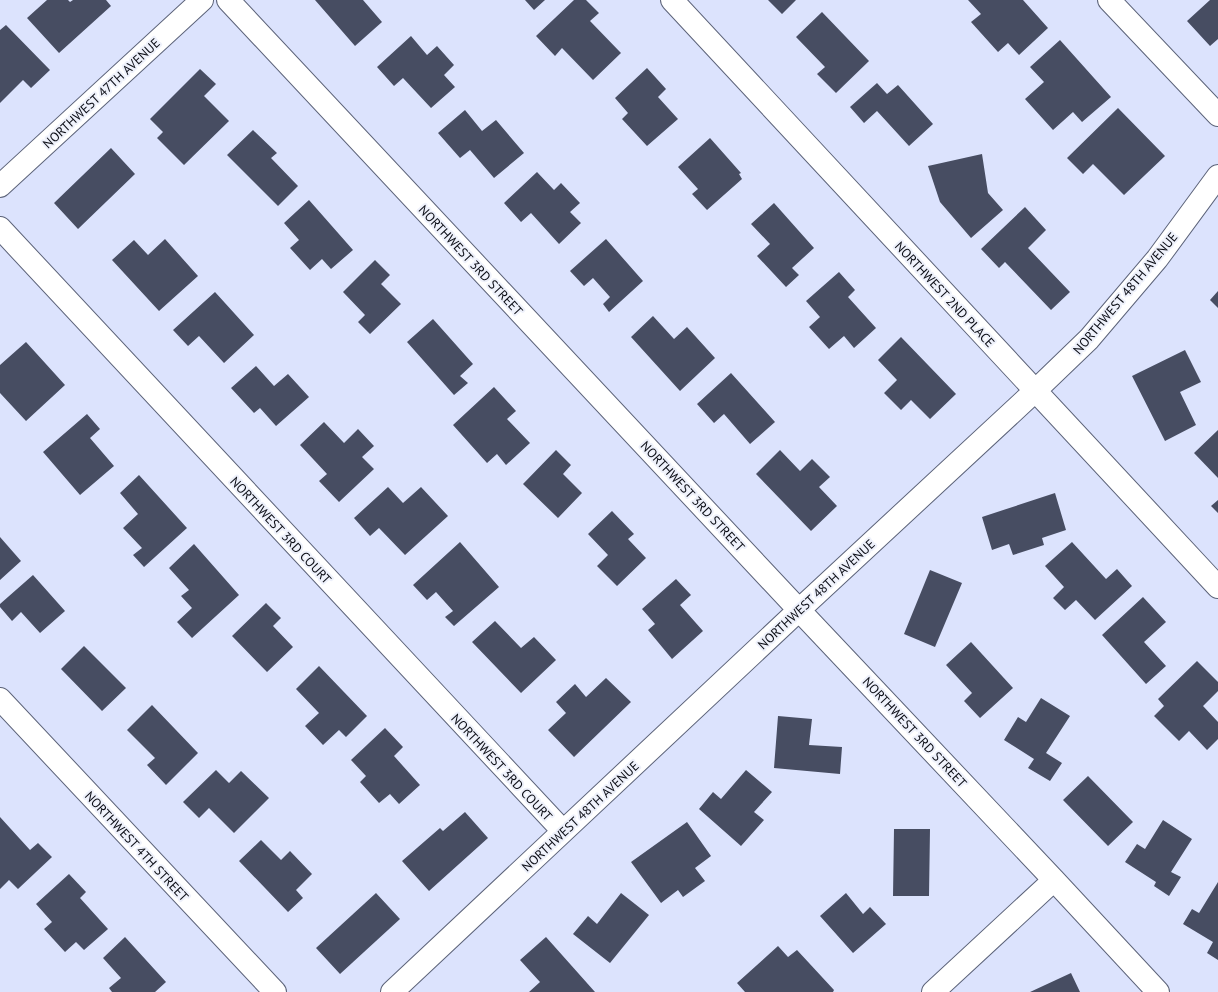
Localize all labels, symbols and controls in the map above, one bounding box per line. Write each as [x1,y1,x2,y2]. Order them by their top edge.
street label: NORTHWEST 47TH AVENUE [39,35,164,152]
street label: NORTHWEST 3RD STREET [415,201,526,319]
street label: NORTHWEST 48TH AVENUE [1069,229,1181,358]
street label: NORTHWEST 2ND PLACE [891,238,998,351]
street label: NORTHWEST 3RD STREET [637,437,748,555]
street label: NORTHWEST 3RD COURT [226,473,335,588]
street label: NORTHWEST 48TH AVENUE [754,536,879,653]
street label: NORTHWEST 3RD STREET [859,673,970,791]
street label: NORTHWEST 3RD COURT [447,710,556,825]
street label: NORTHWEST 48TH AVENUE [518,758,643,875]
street label: NORTHWEST 4TH STREET [81,788,192,905]

